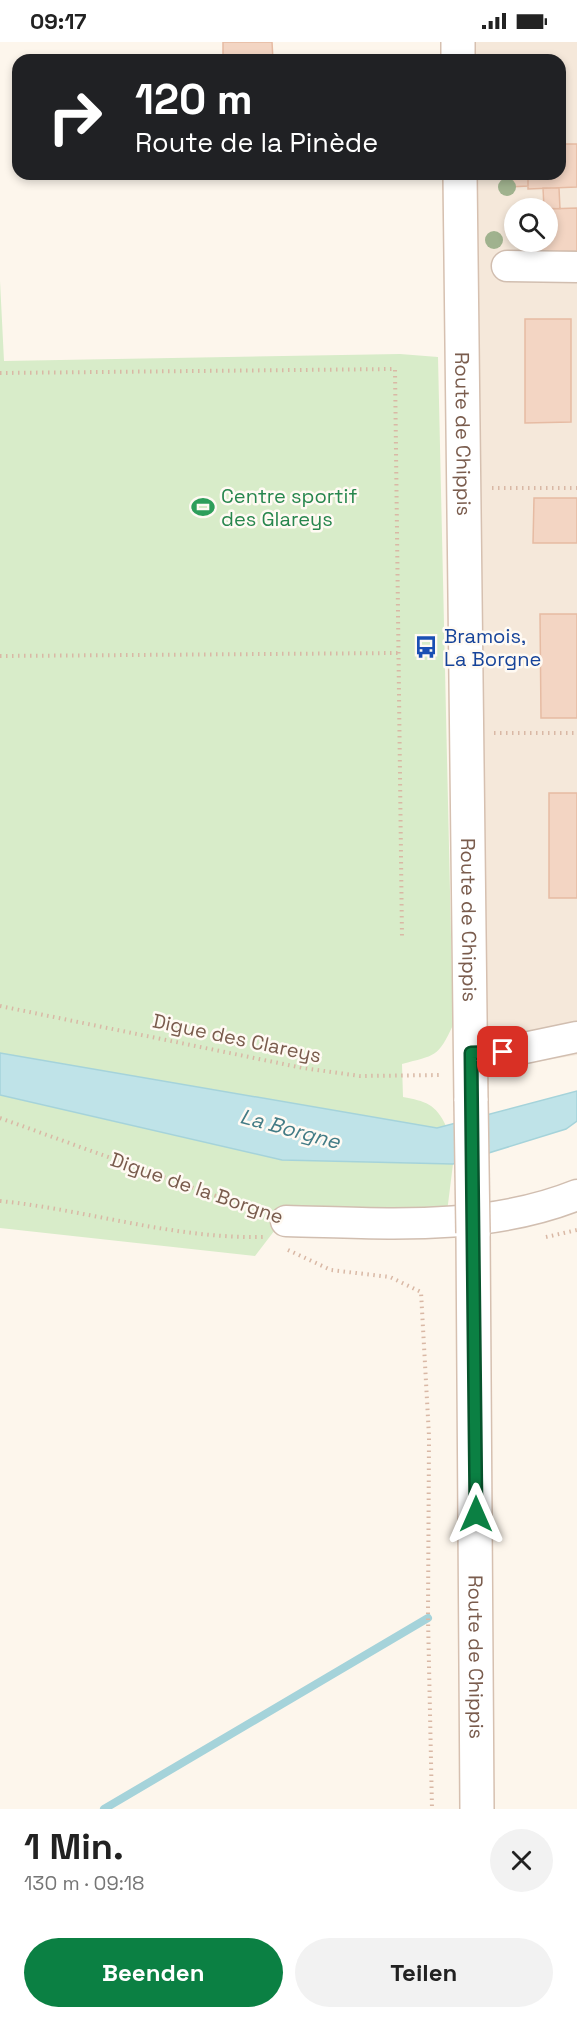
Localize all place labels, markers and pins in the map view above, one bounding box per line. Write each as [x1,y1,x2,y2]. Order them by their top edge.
place label: Centre sportif des Glareys [221,483,357,532]
sports icon: Centre sportif des Glareys [190,494,216,520]
place label: Bramois, La Borgne [444,623,541,672]
bus stop icon: Bramois, La Borgne [413,634,439,660]
pin [477,1026,528,1077]

